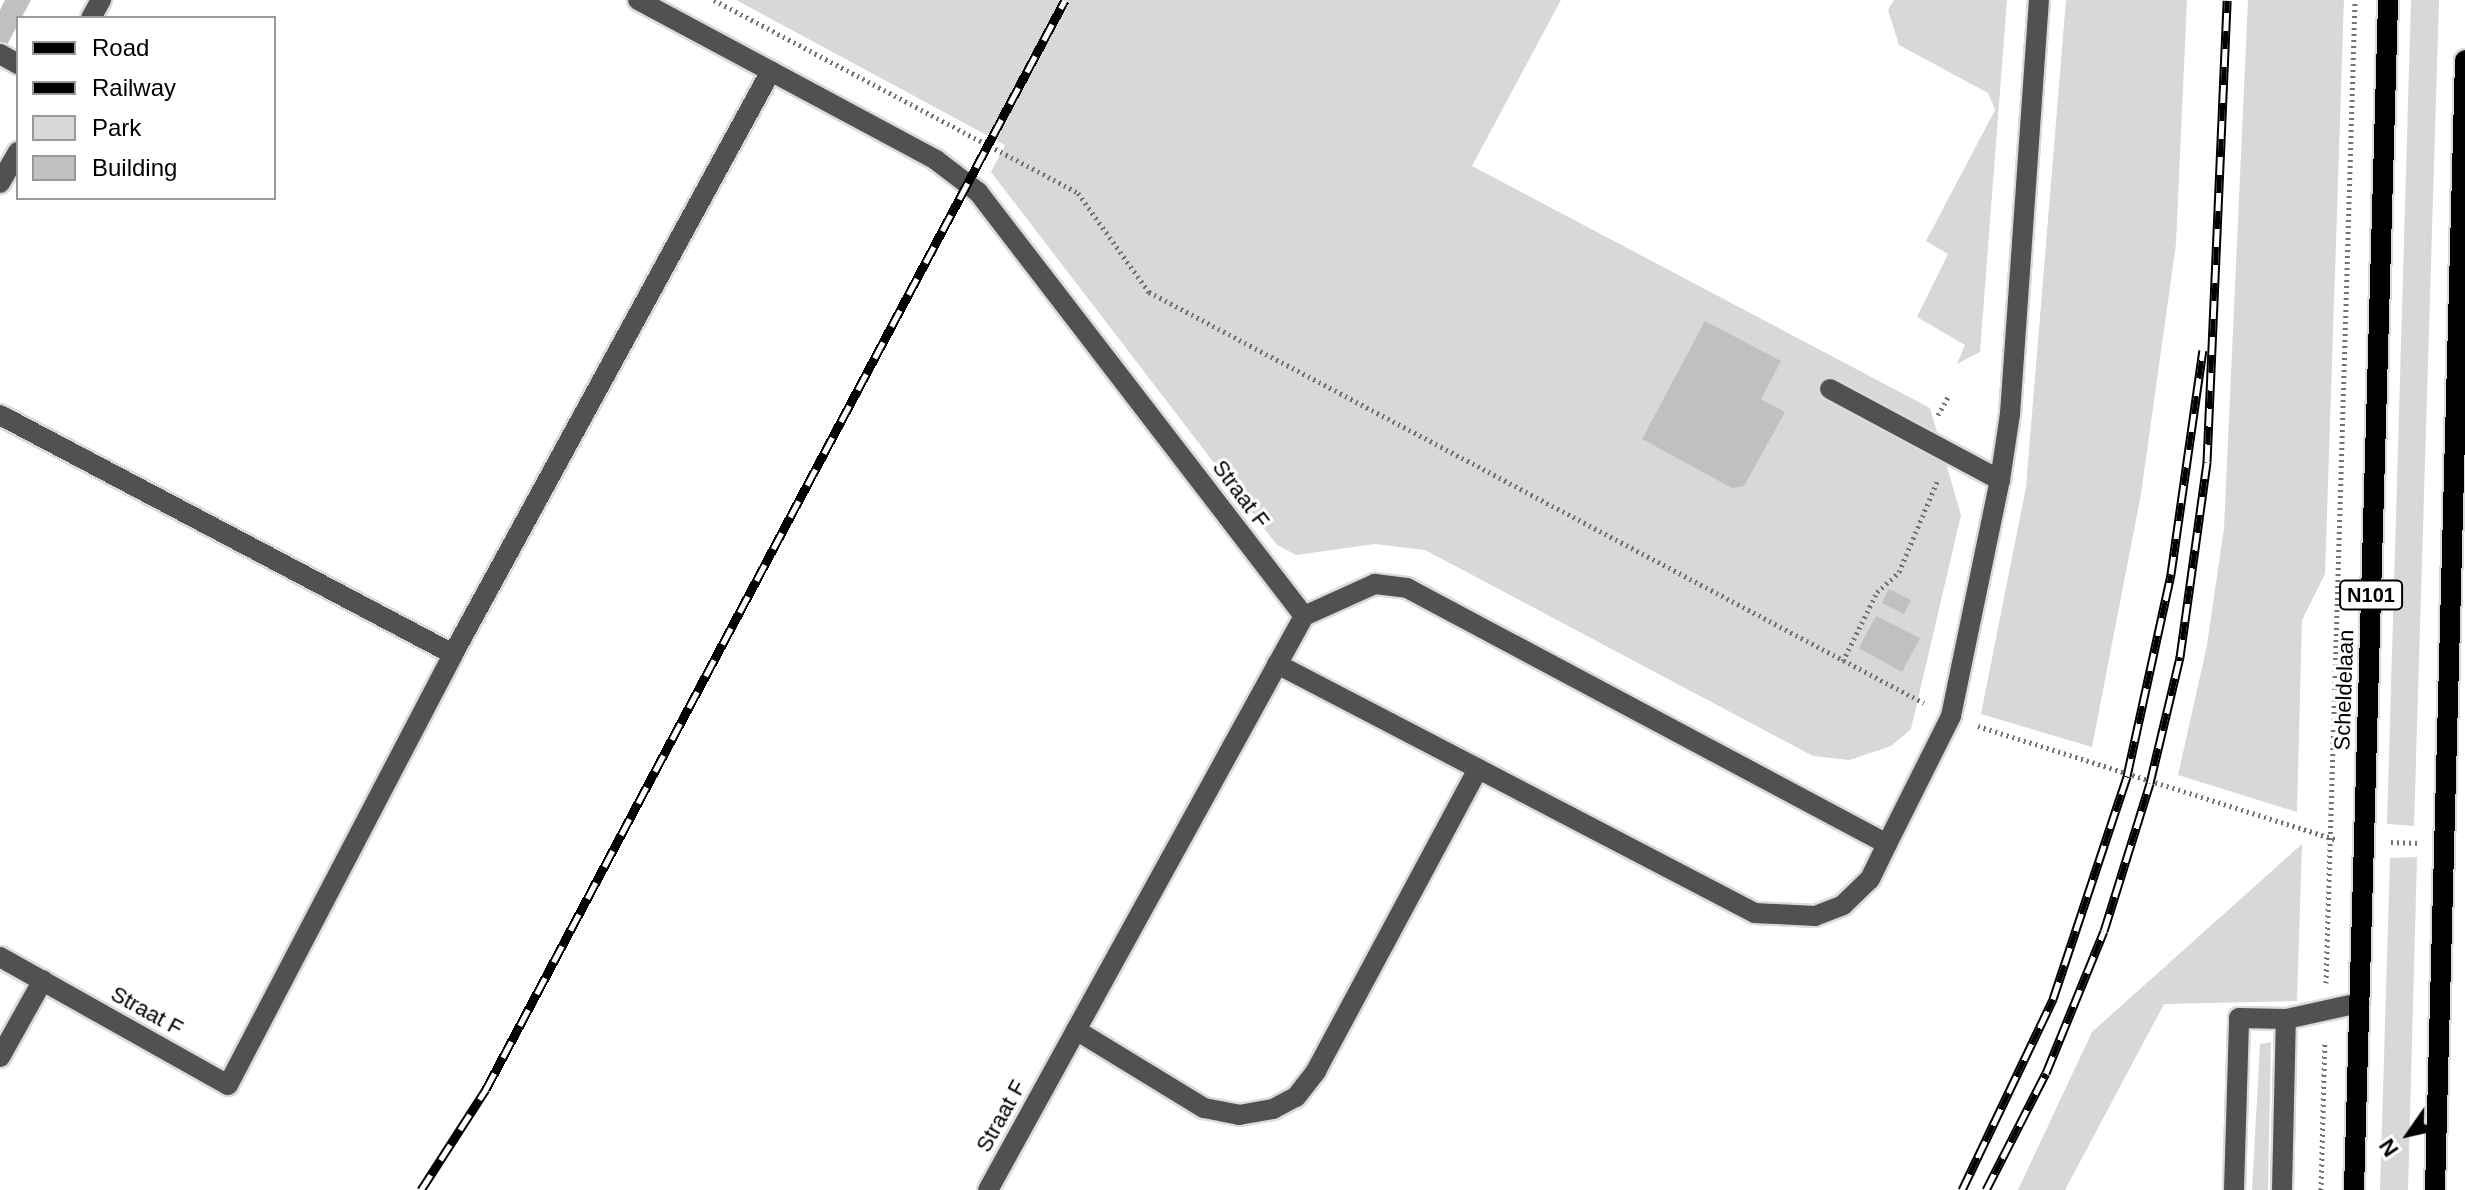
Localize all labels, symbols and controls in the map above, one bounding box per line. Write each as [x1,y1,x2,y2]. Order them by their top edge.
legend [16,16,276,200]
text: Road [92,34,149,61]
text: Railway [92,74,176,101]
text: Park [92,114,141,141]
text: Building [92,154,177,181]
street label: Straat F [1207,455,1275,533]
road number: N101 [2339,579,2403,611]
street label: Scheldelaan [2329,629,2359,751]
street label: Straat F [106,980,188,1042]
street label: Straat F [970,1075,1032,1157]
north arrow [2369,1094,2449,1174]
text: N [2374,1134,2403,1161]

